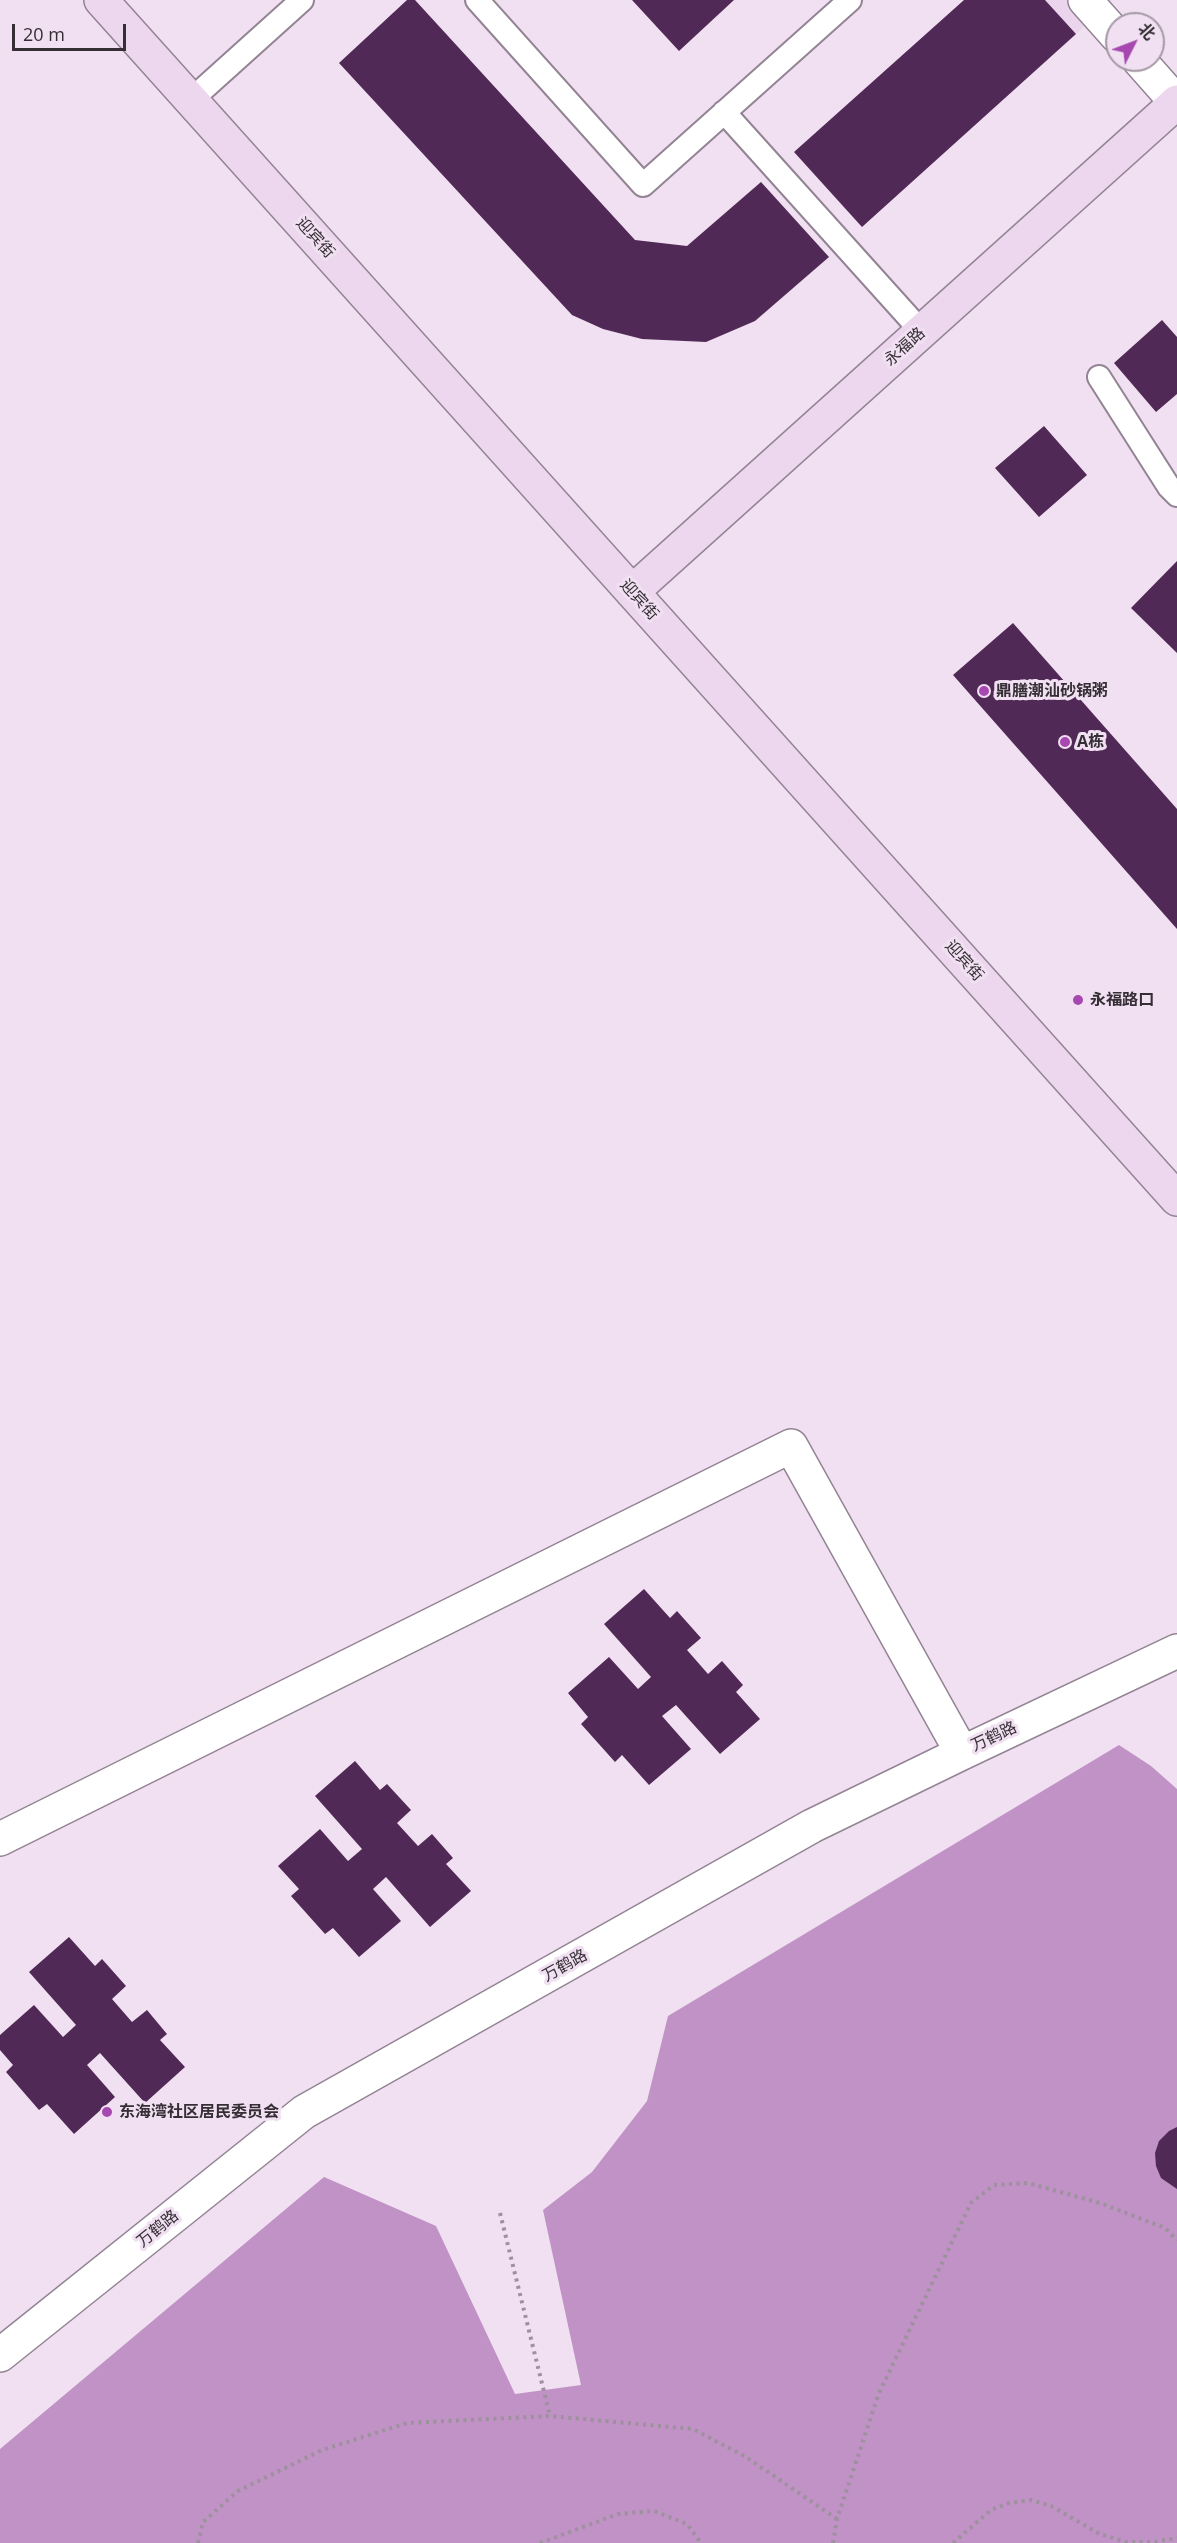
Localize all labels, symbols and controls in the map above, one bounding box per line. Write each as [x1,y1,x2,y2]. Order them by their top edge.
scale bar [15,12,129,50]
north arrow [1105,12,1165,72]
text: 北 [1133,18,1160,45]
text: 20 m [23,22,65,46]
street label: 迎宾街 [292,214,338,262]
street label: 永福路 [881,324,929,370]
street label: 迎宾街 [616,576,662,624]
place label: 鼎膳潮汕砂锅粥 [996,681,1108,701]
marker: 鼎膳潮汕砂锅粥 [977,684,991,698]
place label: A栋 [1077,732,1104,752]
marker: A栋 [1058,735,1072,749]
street label: 迎宾街 [941,937,987,985]
place label: 永福路口 [1090,990,1154,1010]
marker: 永福路口 [1071,993,1085,1007]
street label: 万鹤路 [968,1718,1020,1756]
street label: 万鹤路 [539,1946,591,1986]
place label: 东海湾社区居民委员会 [119,2102,279,2122]
marker: 东海湾社区居民委员会 [100,2105,114,2119]
street label: 万鹤路 [133,2206,183,2252]

